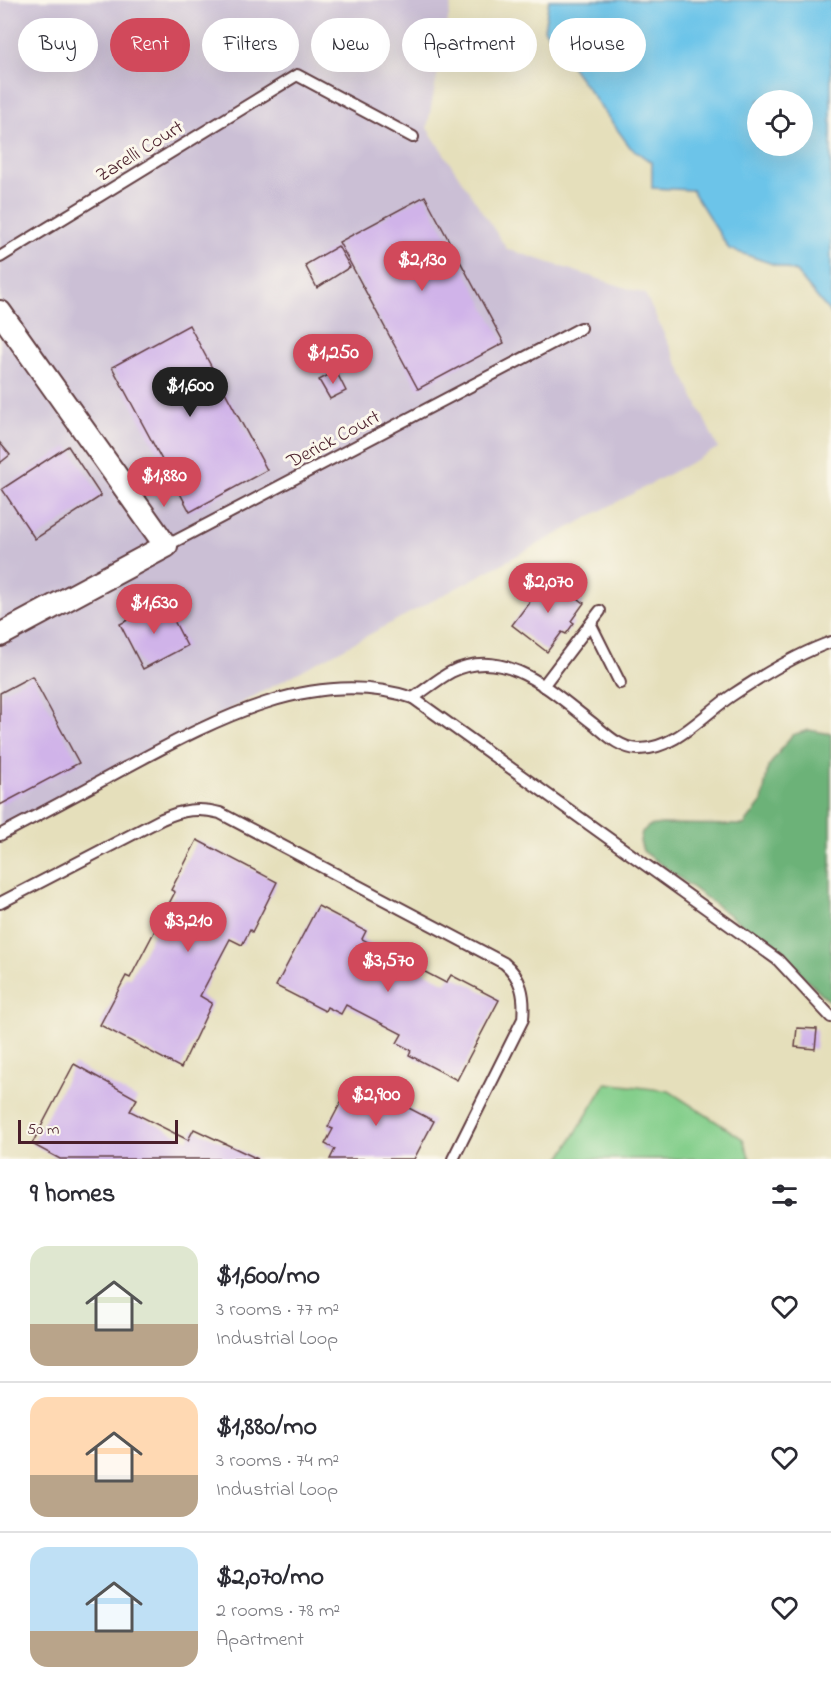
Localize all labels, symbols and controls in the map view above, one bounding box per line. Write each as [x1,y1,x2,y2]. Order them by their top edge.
chip: Buy [18,18,98,72]
chip: Rent [110,18,190,72]
chip: Filters [202,18,299,72]
chip: New [311,18,390,72]
chip: Apartment [402,18,537,72]
chip: House [549,18,646,72]
map controls [747,90,813,156]
button: locate [747,90,813,156]
street label: Zarelli Court [91,114,190,190]
pin: $2,130 [373,241,471,292]
text: $2,130 [398,246,446,275]
pin: $1,250 [284,334,382,385]
text: $1,250 [307,339,359,368]
pin: $1,600 [141,367,239,418]
text: $1,600 [166,372,214,401]
street label: Derick Court [282,403,386,477]
pin: $1,880 [115,457,213,508]
text: $1,880 [141,462,187,491]
pin: $2,070 [499,563,597,614]
text: $2,070 [523,568,574,597]
pin: $1,630 [105,584,203,635]
text: $1,630 [130,589,178,618]
pin: $3,210 [139,902,237,953]
text: $3,210 [164,907,212,936]
pin: $3,570 [339,942,437,993]
text: $3,570 [362,947,414,976]
pin: $2,900 [327,1076,425,1127]
text: $2,900 [352,1081,400,1110]
scale bar [18,1117,178,1144]
text: 50 m [27,1118,59,1142]
text: 9 homes [30,1176,115,1214]
icon: filters [768,1179,801,1212]
text: $1,600/mo [216,1258,320,1296]
icon: home [78,1270,150,1342]
icon: heart [768,1290,801,1323]
text: 3 rooms · 77 m² [216,1296,339,1325]
text: Industrial Loop [216,1325,338,1354]
text: $1,880/mo [216,1409,317,1447]
icon: home [78,1421,150,1493]
icon: heart [768,1441,801,1474]
text: 3 rooms · 74 m² [216,1447,339,1476]
text: Industrial Loop [216,1476,338,1505]
text: $2,070/mo [216,1559,324,1597]
icon: home [78,1571,150,1643]
icon: heart [768,1591,801,1624]
text: 2 rooms · 78 m² [216,1597,340,1626]
text: Apartment [216,1626,304,1655]

